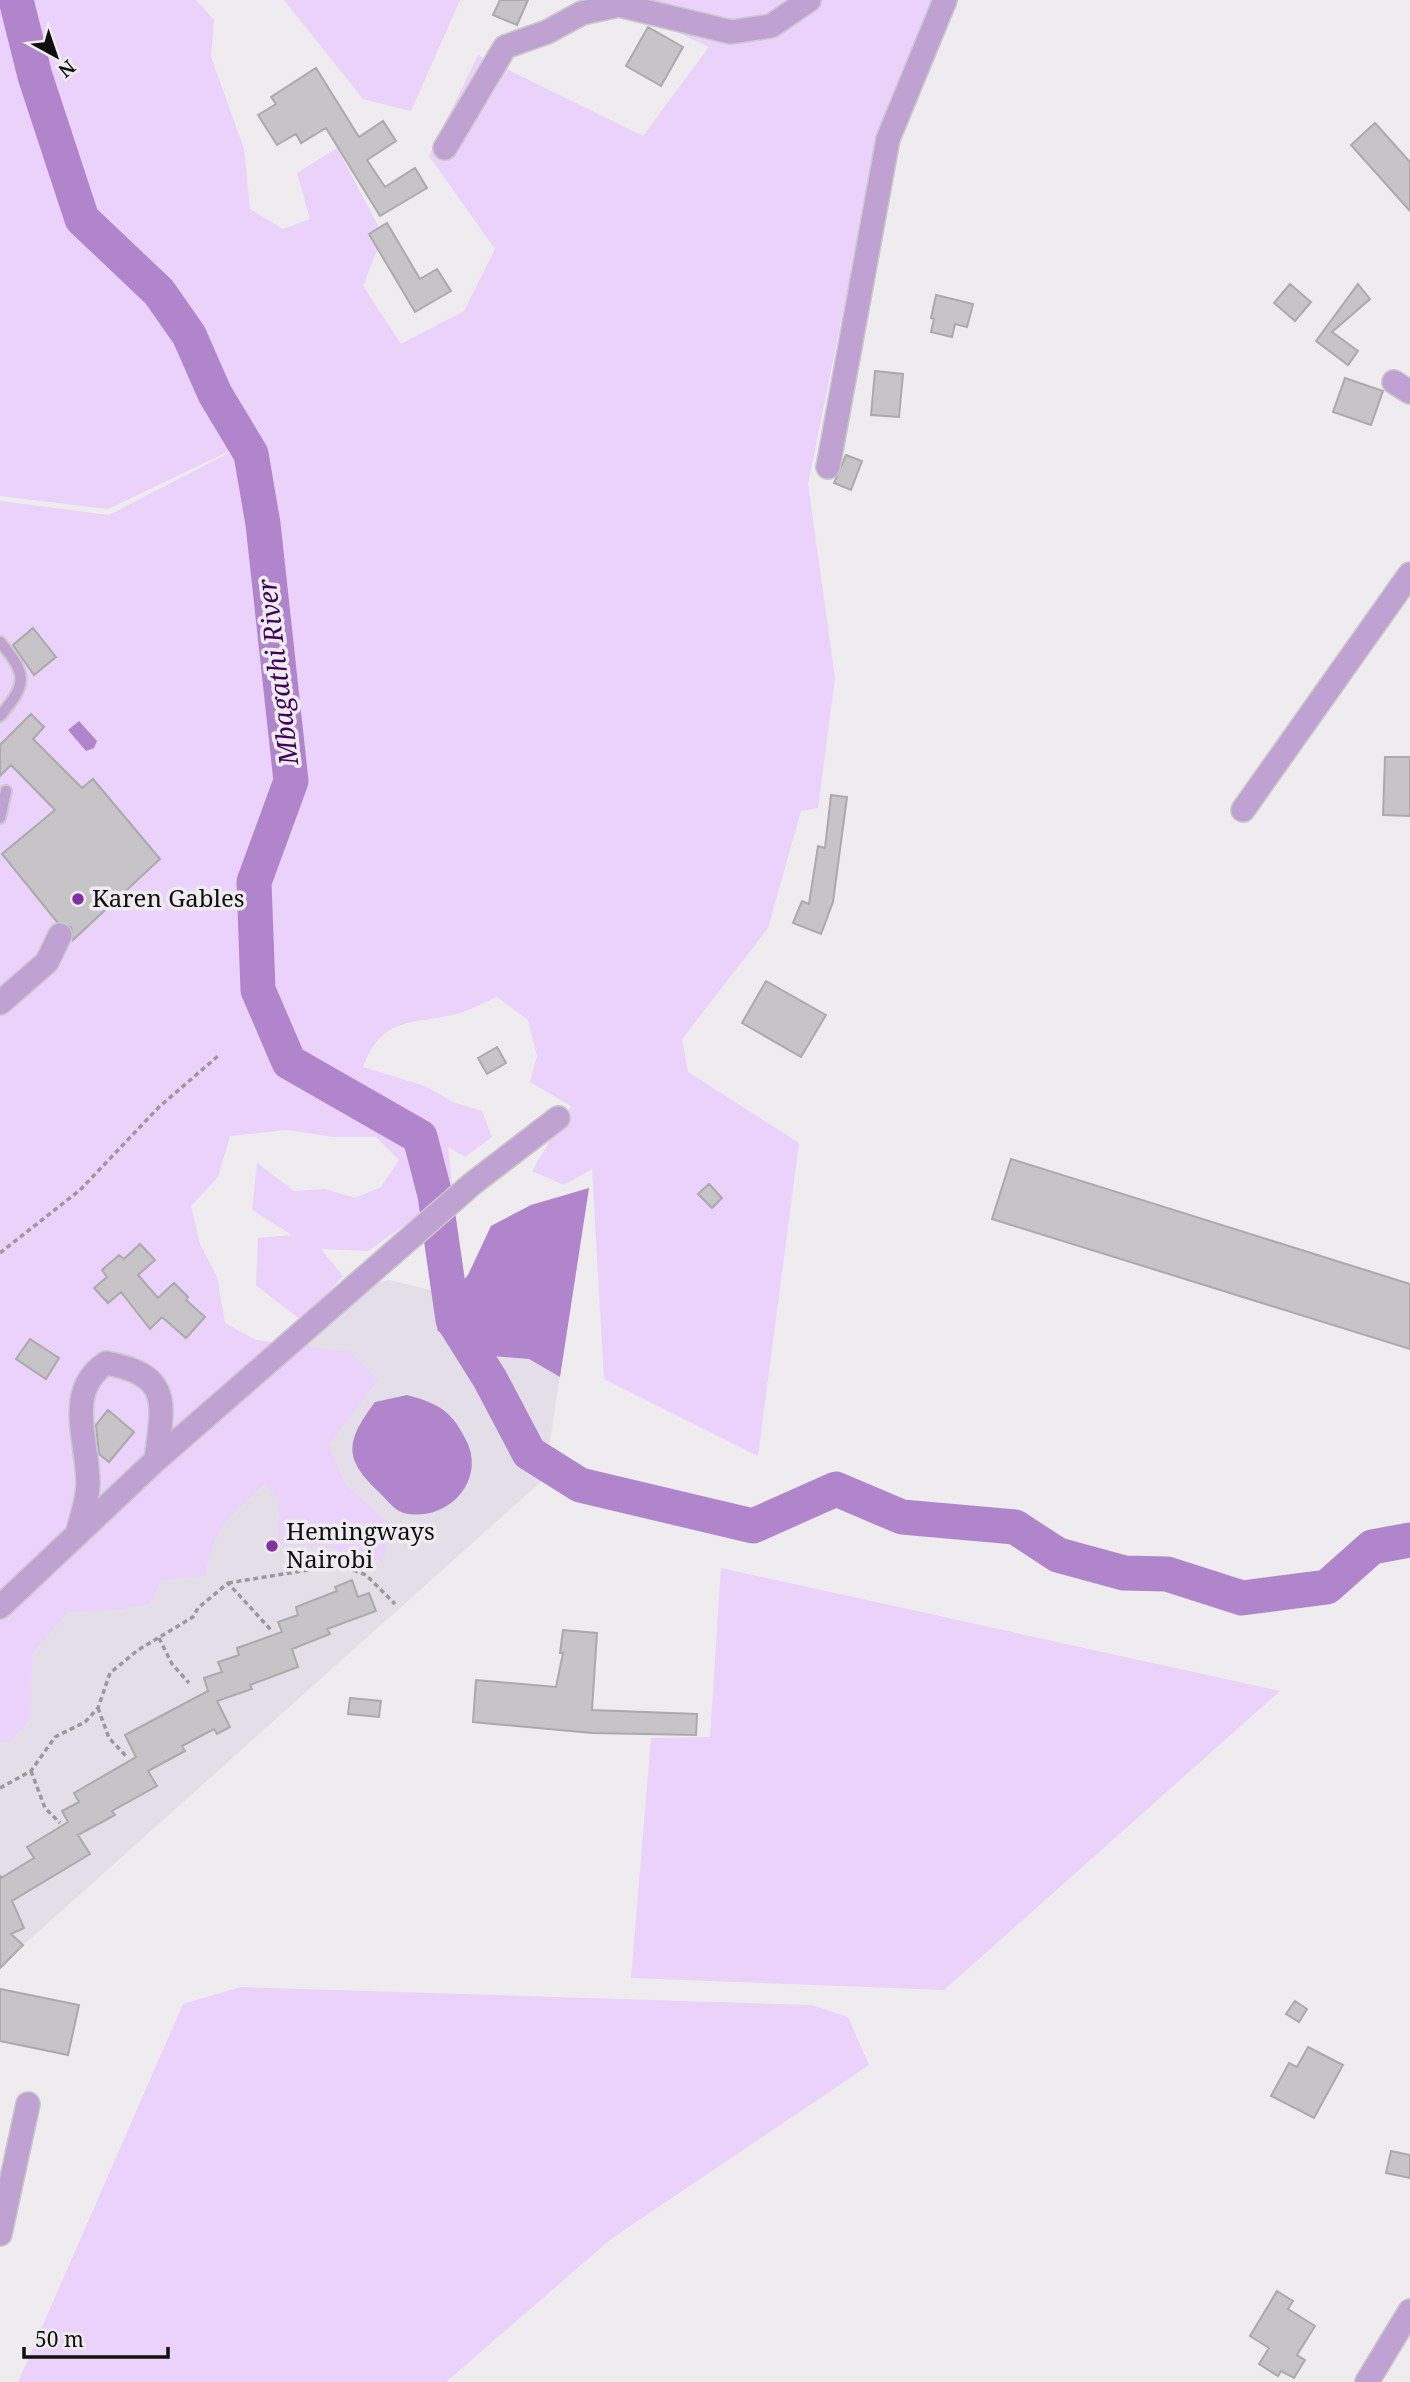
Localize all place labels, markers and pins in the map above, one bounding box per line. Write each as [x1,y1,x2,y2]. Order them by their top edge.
place label: Karen Gables [92,881,245,914]
marker: Karen Gables [70,891,86,907]
place label: Hemingways Nairobi [286,1514,435,1575]
marker: Hemingways Nairobi [264,1538,280,1554]

